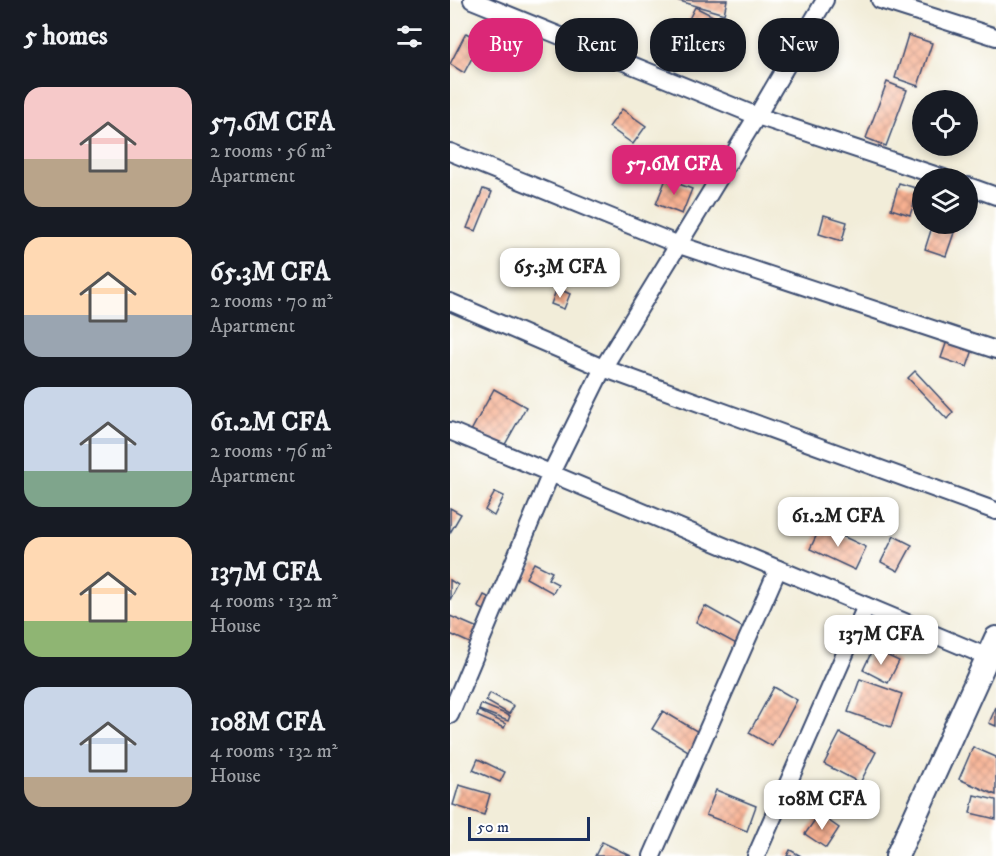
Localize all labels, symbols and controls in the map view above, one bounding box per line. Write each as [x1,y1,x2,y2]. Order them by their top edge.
chip: Buy [468,18,543,72]
chip: Rent [555,18,638,72]
chip: Filters [650,18,746,72]
chip: New [758,18,839,72]
text: 5 homes [24,20,108,53]
icon: filters [393,20,426,53]
map controls [912,90,978,234]
button: locate [912,90,978,156]
text: 57.6M CFA [210,106,335,139]
icon: home [72,111,144,183]
text: 2 rooms · 56 m² [210,139,332,164]
pin: 57.6M CFA [605,145,743,196]
text: 57.6M CFA [626,152,722,177]
text: Apartment [210,164,295,189]
button: layers [912,168,978,234]
pin: 65.3M CFA [491,248,629,299]
text: 65.3M CFA [514,255,606,280]
text: 65.3M CFA [210,256,330,289]
icon: home [72,261,144,333]
text: 2 rooms · 70 m² [210,289,333,314]
text: Apartment [210,314,295,339]
text: 61.2M CFA [210,406,330,439]
icon: home [72,411,144,483]
text: 2 rooms · 76 m² [210,439,332,464]
text: Apartment [210,464,295,489]
pin: 61.2M CFA [769,497,907,548]
text: 61.2M CFA [792,504,884,529]
text: 137M CFA [210,556,321,589]
icon: home [72,561,144,633]
text: 4 rooms · 132 m² [210,589,338,614]
text: House [210,614,261,639]
pin: 137M CFA [819,615,943,666]
text: 137M CFA [838,622,924,647]
text: 108M CFA [210,706,325,739]
icon: home [72,711,144,783]
text: 4 rooms · 132 m² [210,739,338,764]
text: House [210,764,261,789]
pin: 108M CFA [760,780,884,831]
text: 108M CFA [778,787,866,812]
scale bar [468,814,590,842]
text: 50 m [477,817,509,837]

